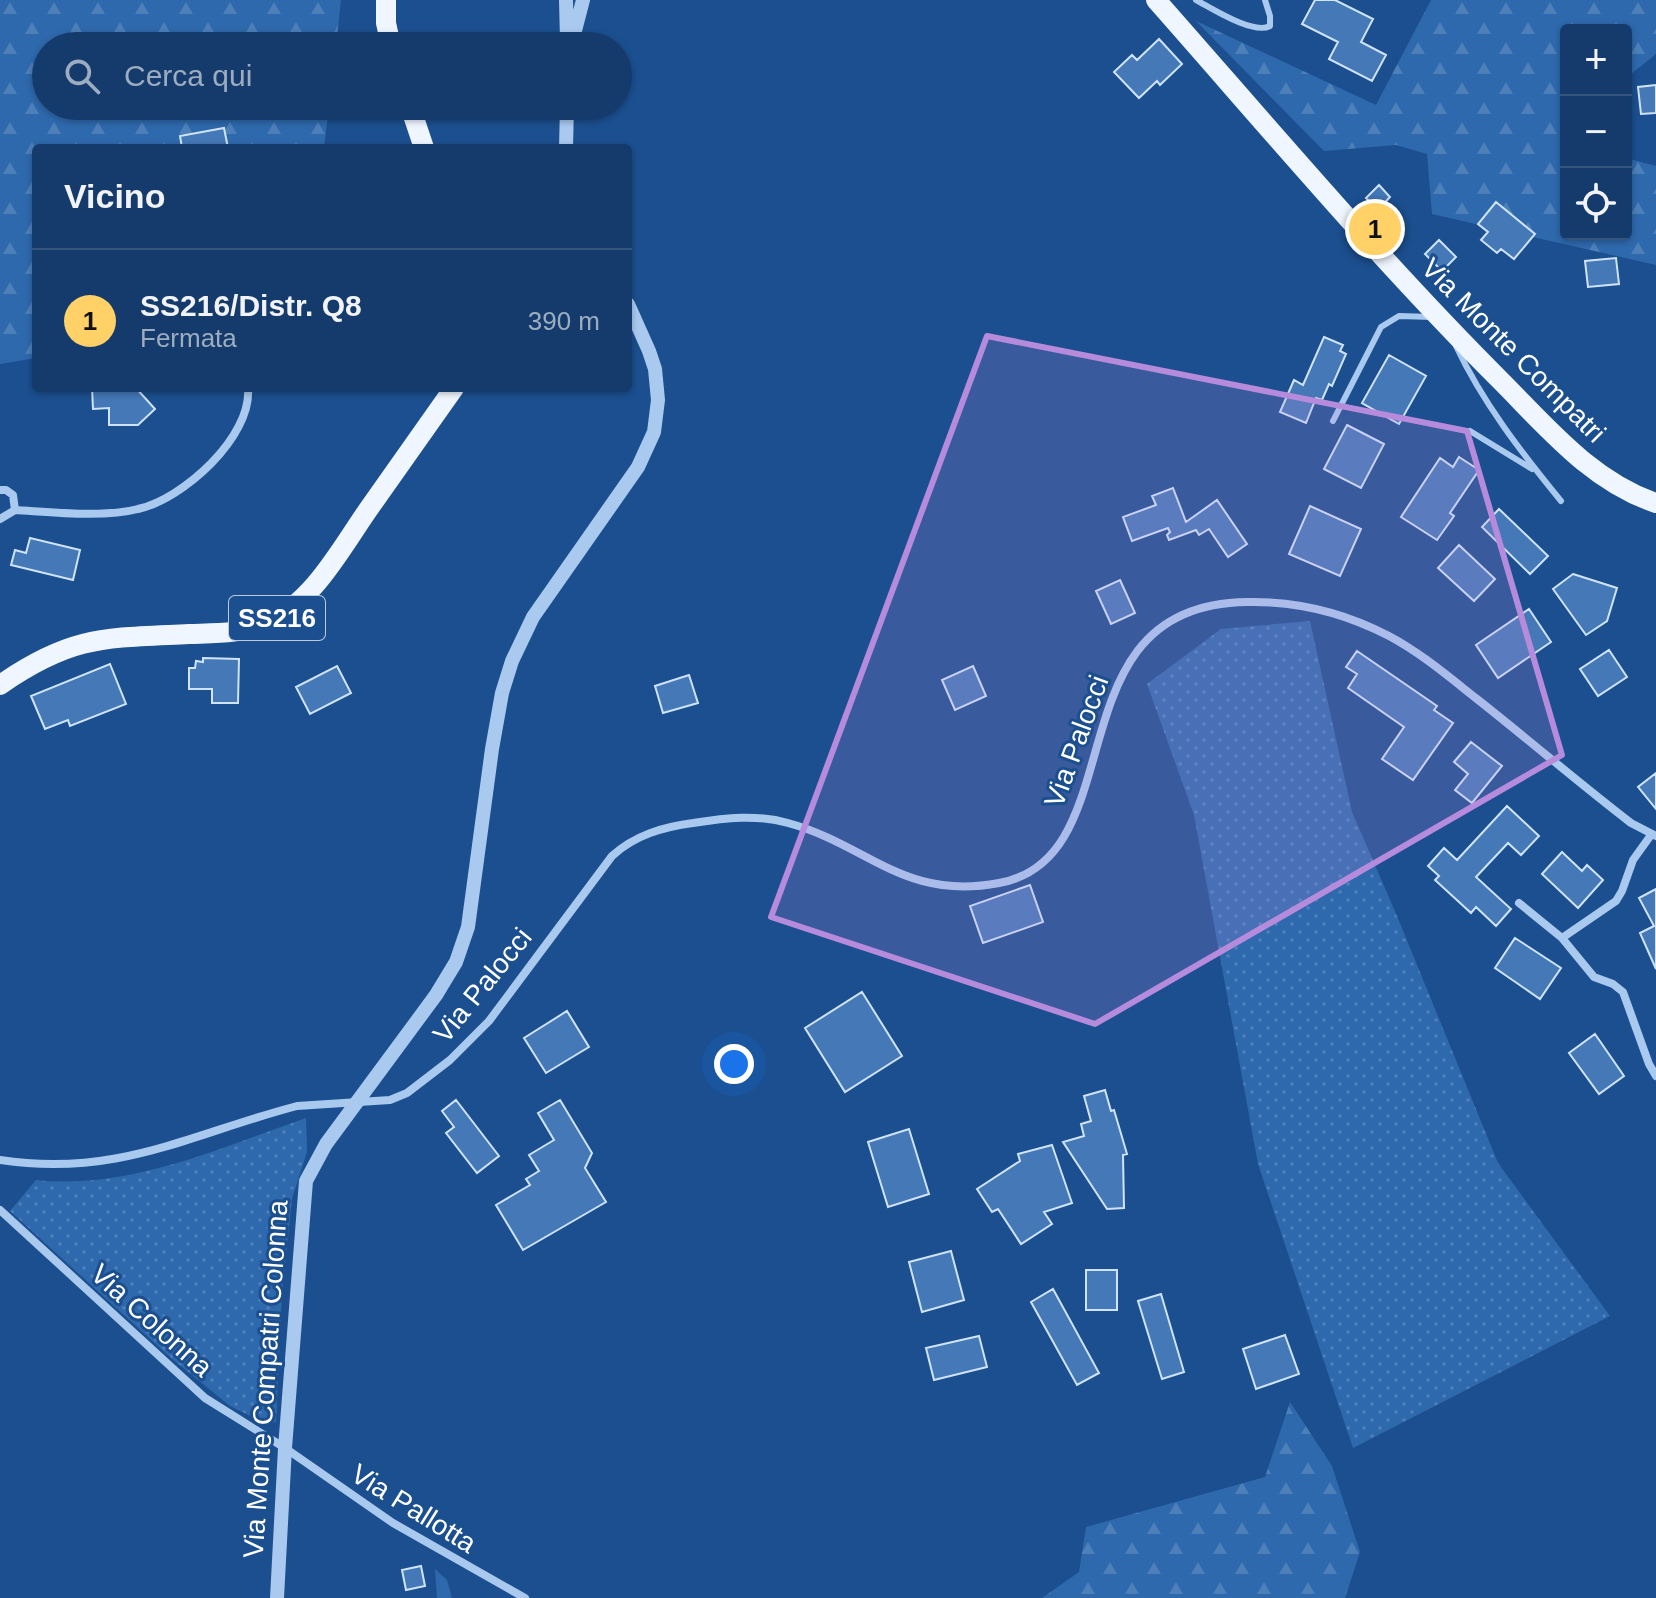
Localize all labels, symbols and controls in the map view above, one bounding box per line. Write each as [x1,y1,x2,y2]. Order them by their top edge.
map controls [1560,24,1632,240]
button: + [1560,24,1632,96]
search box [32,32,632,120]
icon: search [60,54,104,98]
text: Cerca qui [124,59,252,92]
button: − [1560,96,1632,168]
button: locate [1560,168,1632,240]
text: Vicino [64,177,165,215]
pin: 1 [1349,199,1401,259]
street label: Via Monte Compatri [1415,252,1612,449]
text: SS216/Distr. Q8 [140,289,362,322]
text: 1 [83,306,97,336]
text: 390 m [528,306,600,336]
text: Fermata [140,323,237,353]
road number: SS216 [229,596,325,640]
street label: Via Palocci [1038,671,1115,811]
street label: Via Palocci [427,922,538,1049]
your location [714,1044,754,1084]
street label: Via Monte Compatri Colonna [238,1198,294,1559]
street label: Via Colonna [85,1258,219,1383]
street label: Via Pallotta [346,1458,482,1559]

